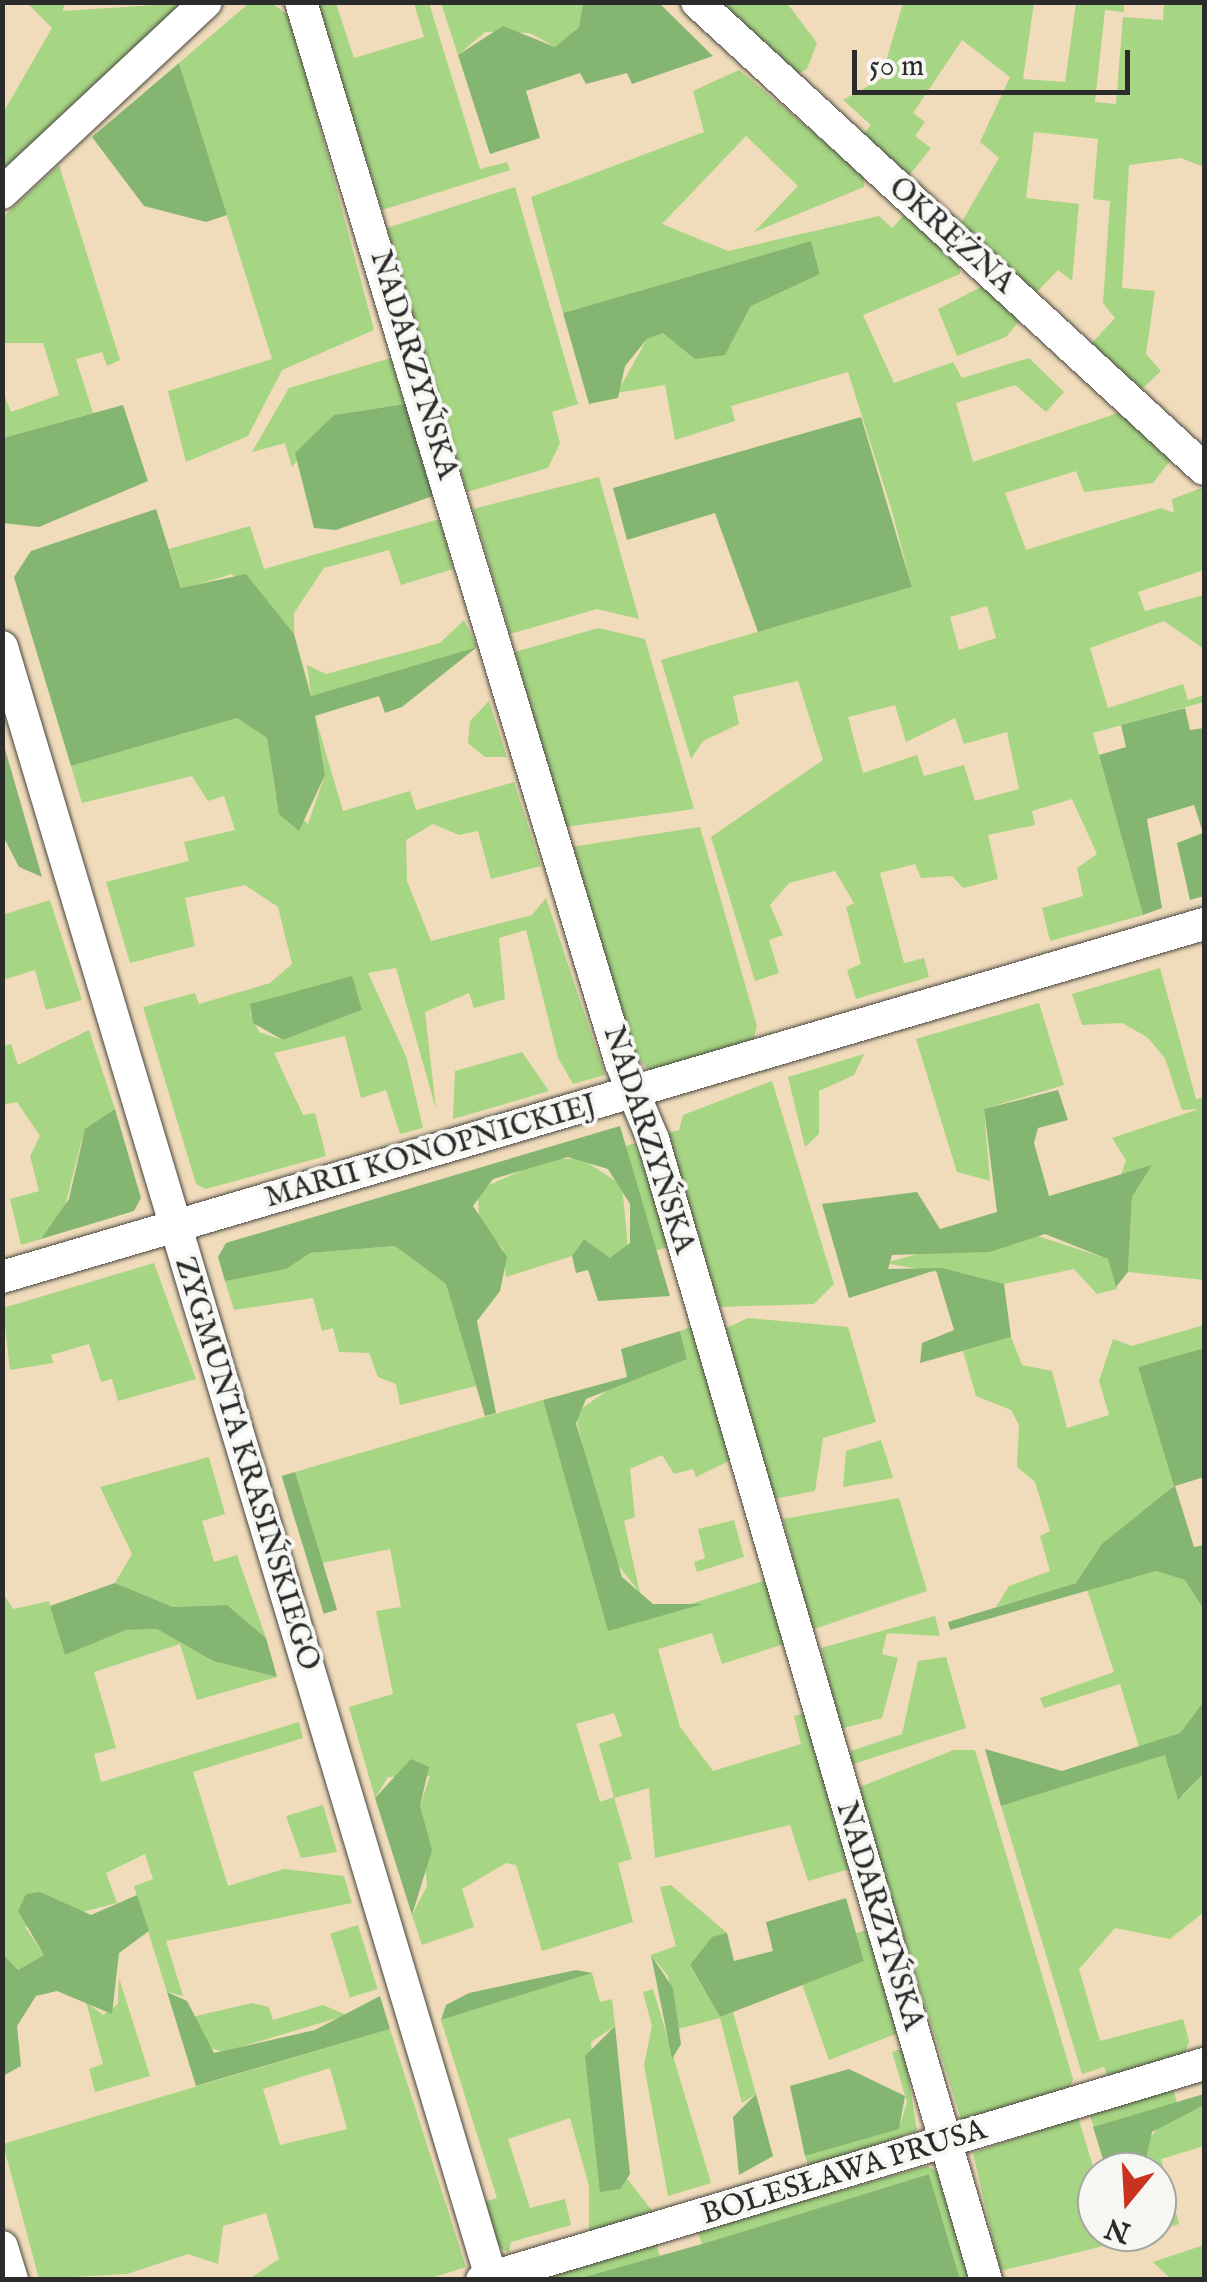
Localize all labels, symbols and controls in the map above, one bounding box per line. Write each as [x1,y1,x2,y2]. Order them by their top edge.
scale bar [857,30,1134,92]
text: 50 m [869,48,924,86]
street label: OKRĘŻNA [881,170,1021,302]
street label: NADARZYŃSKA [361,246,465,484]
street label: NADARZYŃSKA [594,1022,702,1258]
street label: MARII KONOPNICKIEJ [261,1087,601,1217]
street label: ZYGMUNTA KRASIŃSKIEGO [166,1253,326,1675]
street label: NADARZYŃSKA [827,1797,931,2035]
street label: BOLESŁAWA PRUSA [697,2113,991,2233]
north arrow [1077,2152,1177,2252]
text: N [1101,2209,1135,2249]

